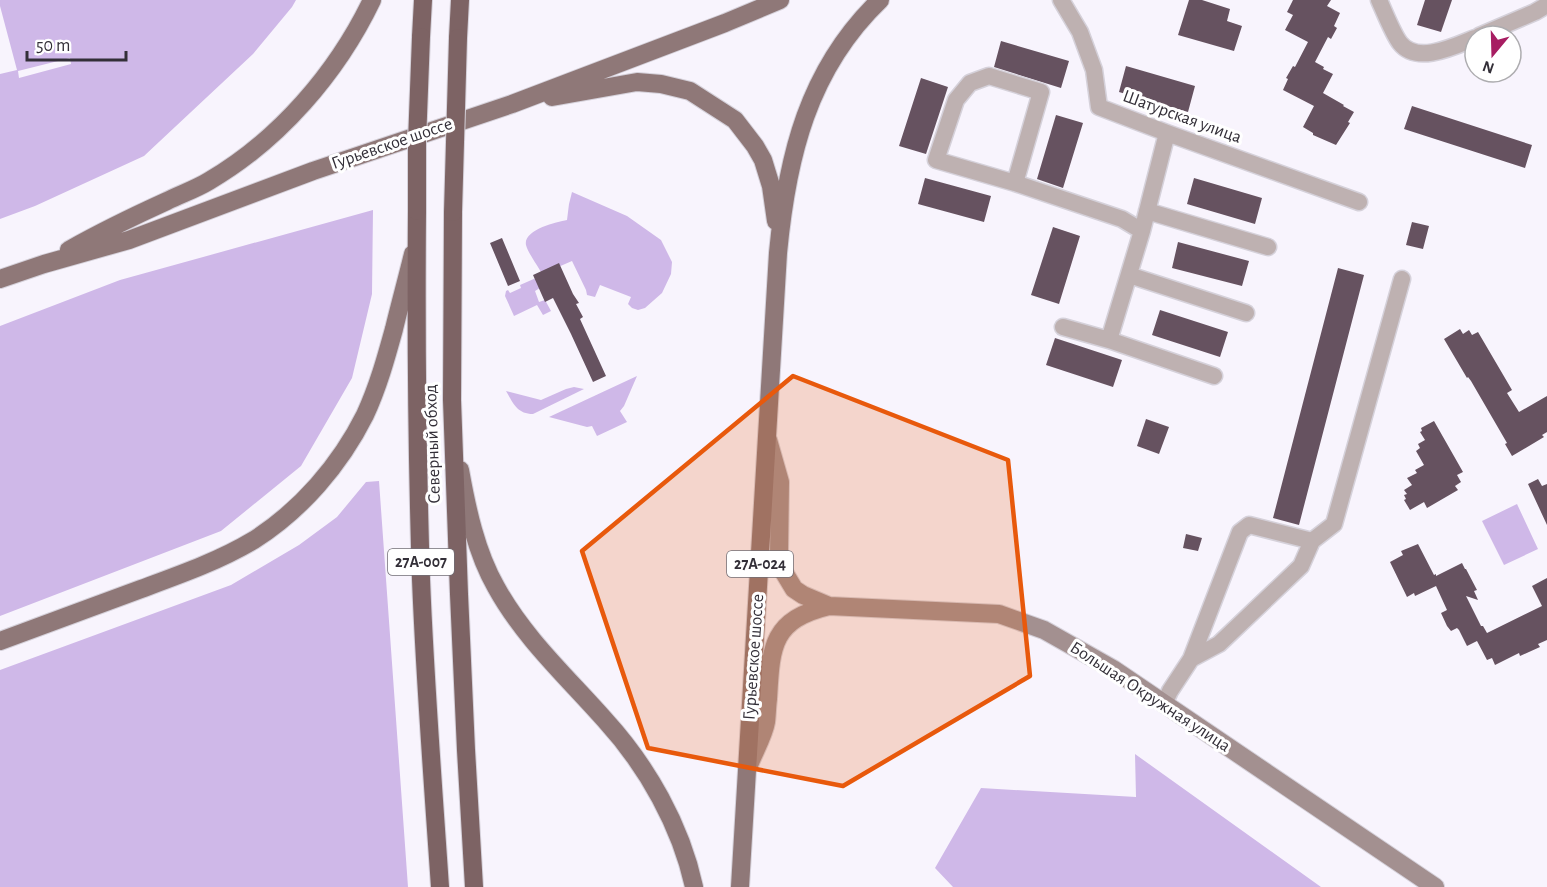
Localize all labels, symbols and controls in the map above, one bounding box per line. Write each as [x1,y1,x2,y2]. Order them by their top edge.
scale bar [27,24,126,62]
north arrow [1463,24,1523,84]
text: 50 m [36,37,70,55]
text: N [1481,58,1496,77]
street label: Шатурская улица [1120,87,1244,147]
street label: Гурьевское шоссе [329,115,455,173]
street label: Северный обход [421,384,444,504]
road number: 27А-007 [388,549,454,575]
road number: 27А-024 [727,551,793,577]
street label: Гурьевское шоссе [741,593,767,721]
street label: Большая Окружная улица [1067,638,1233,756]

